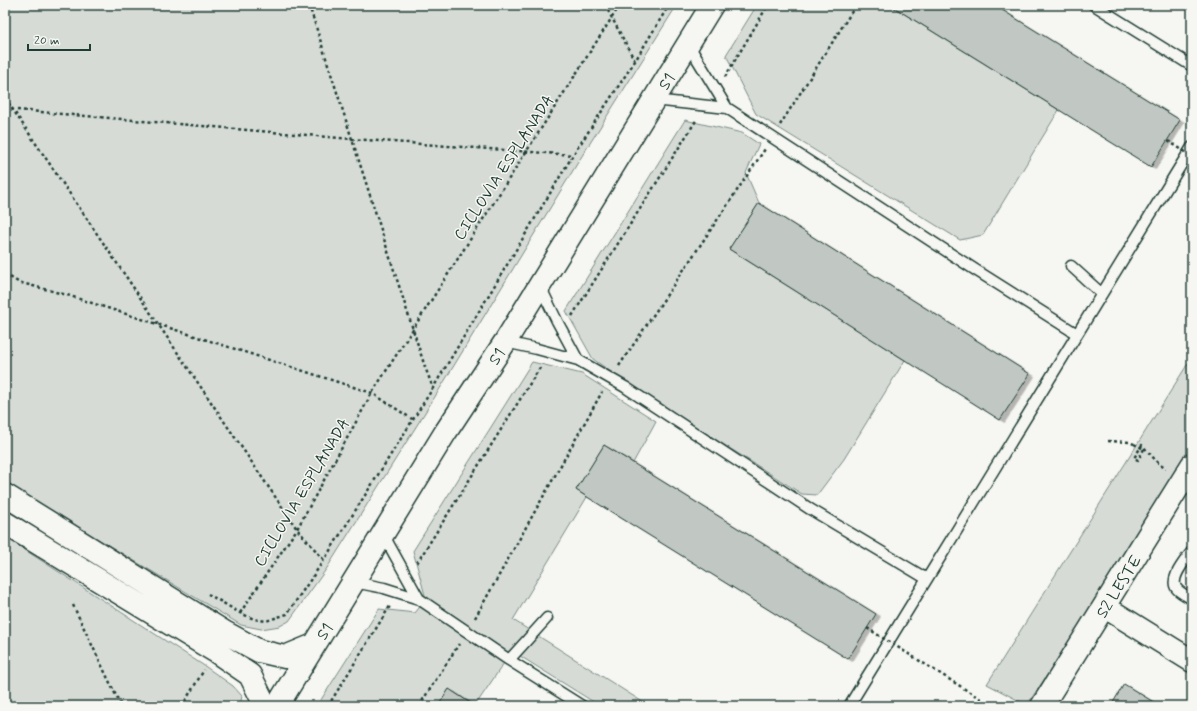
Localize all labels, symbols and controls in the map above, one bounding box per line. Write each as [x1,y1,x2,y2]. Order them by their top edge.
scale bar [28,26,90,52]
text: 20 m [34,33,60,49]
street label: S1 [654,69,680,94]
street label: CICLOVIA ESPLANADA [449,91,559,245]
street label: S1 [484,344,510,369]
street label: CICLOVIA ESPLANADA [250,415,355,571]
street label: S2 LESTE [1092,551,1147,622]
street label: S1 [312,619,338,644]

